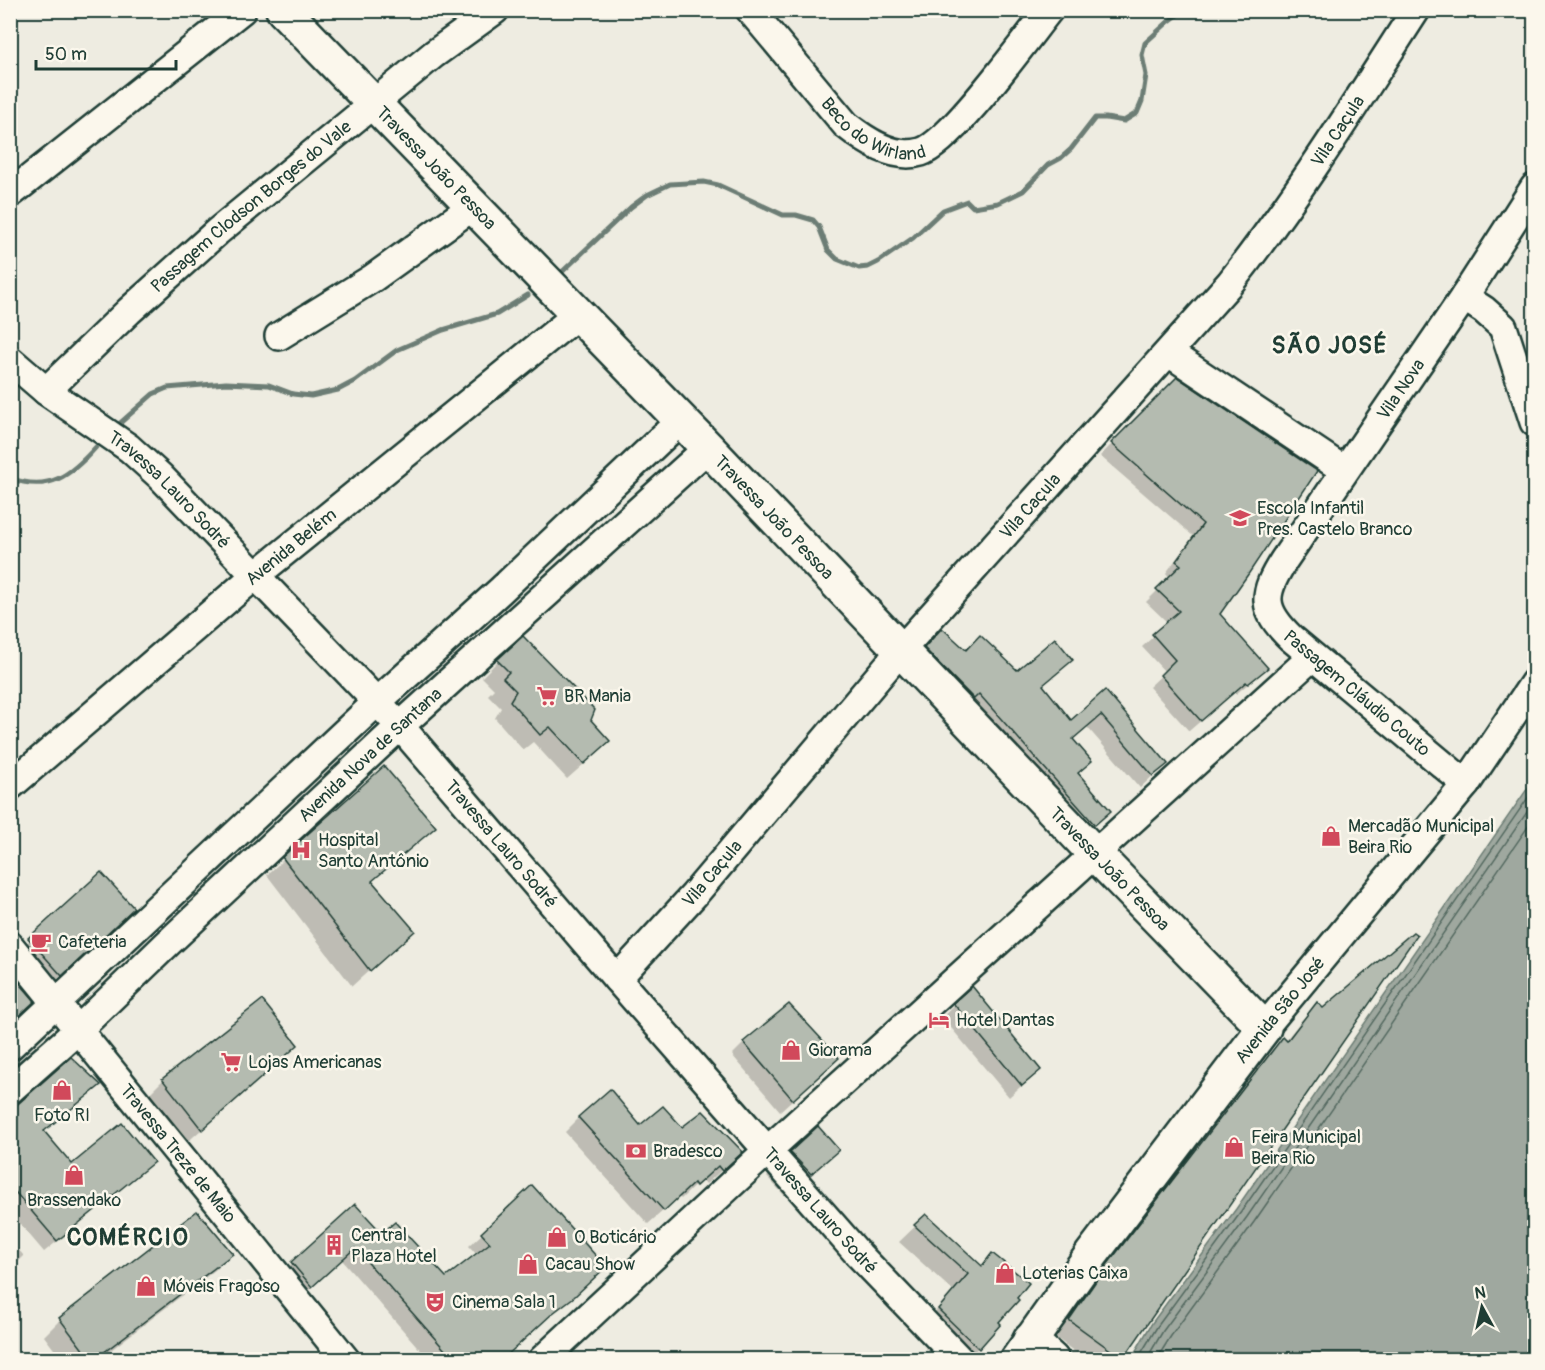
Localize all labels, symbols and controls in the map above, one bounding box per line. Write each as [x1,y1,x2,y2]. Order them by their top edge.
scale bar [36,33,176,71]
text: 50 m [45,43,87,66]
street label: Vila Caçula [1306,91,1370,171]
street label: Beco do Wirland [816,93,929,166]
street label: Travessa João Pessoa [371,101,501,235]
street label: Passagem Clodson Borges do Vale [146,115,356,298]
district label: SÃO JOSÉ [1272,331,1388,360]
street label: Vila Nova [1372,355,1430,424]
street label: Travessa Lauro Sodré [103,426,235,554]
street label: Travessa João Pessoa [709,450,838,585]
street label: Vila Caçula [995,469,1066,544]
place label: Escola Infantil Pres. Castelo Branco [1257,497,1413,541]
street label: Avenida Belém [241,503,341,591]
school or university icon: Escola Infantil Pres. Castelo Branco [1228,506,1252,530]
street label: Passagem Cláudio Couto [1278,625,1435,762]
street label: Avenida Nova de Santana [294,683,447,827]
supermarket icon: BR Mania [535,684,559,708]
place label: BR Mania [564,685,631,708]
street label: Travessa Lauro Sodré [440,776,562,913]
street label: Travessa João Pessoa [1044,802,1174,936]
place label: Mercadão Municipal Beira Rio [1348,815,1494,859]
shop icon: Mercadão Municipal Beira Rio [1319,824,1343,848]
place label: Hospital Santo Antônio [318,829,429,873]
street label: Vila Caçula [677,835,747,912]
hospital icon: Hospital Santo Antônio [289,838,313,862]
cafe icon: Cafeteria [29,930,53,954]
place label: Cafeteria [58,931,127,954]
street label: Avenida São José [1230,952,1331,1068]
hotel icon: Hotel Dantas [927,1008,951,1032]
place label: Hotel Dantas [956,1009,1054,1032]
shop icon: Giorama [779,1038,803,1062]
place label: Giorama [808,1039,872,1062]
supermarket icon: Lojas Americanas [219,1050,243,1074]
place label: Lojas Americanas [248,1051,382,1074]
shop icon: Foto RI [50,1078,74,1102]
street label: Travessa Treze de Maio [115,1080,241,1228]
place label: Foto RI [34,1104,90,1127]
place label: Feira Municipal Beira Rio [1251,1126,1361,1170]
shop icon: Feira Municipal Beira Rio [1222,1135,1246,1159]
bank icon: Bradesco [624,1139,648,1163]
place label: Bradesco [653,1140,723,1163]
street label: Travessa Lauro Sodré [758,1143,882,1279]
shop icon: Brassendako [62,1163,86,1187]
place label: Brassendako [27,1189,121,1212]
district label: COMÉRCIO [67,1223,189,1252]
place label: Central Plaza Hotel [351,1224,437,1268]
shop icon: O Boticário [545,1225,569,1249]
place label: O Boticário [574,1226,657,1249]
building icon: Central Plaza Hotel [322,1233,346,1257]
shop icon: Cacau Show [516,1252,540,1276]
place label: Cacau Show [545,1253,635,1276]
shop icon: Loterias Caixa [993,1261,1017,1285]
place label: Loterias Caixa [1022,1262,1128,1285]
shop icon: Móveis Fragoso [134,1274,158,1298]
place label: Móveis Fragoso [163,1275,280,1298]
north arrow [1452,1277,1512,1337]
text: N [1473,1282,1487,1304]
theatre icon: Cinema Sala 1 [423,1290,447,1314]
place label: Cinema Sala 1 [452,1291,556,1314]

